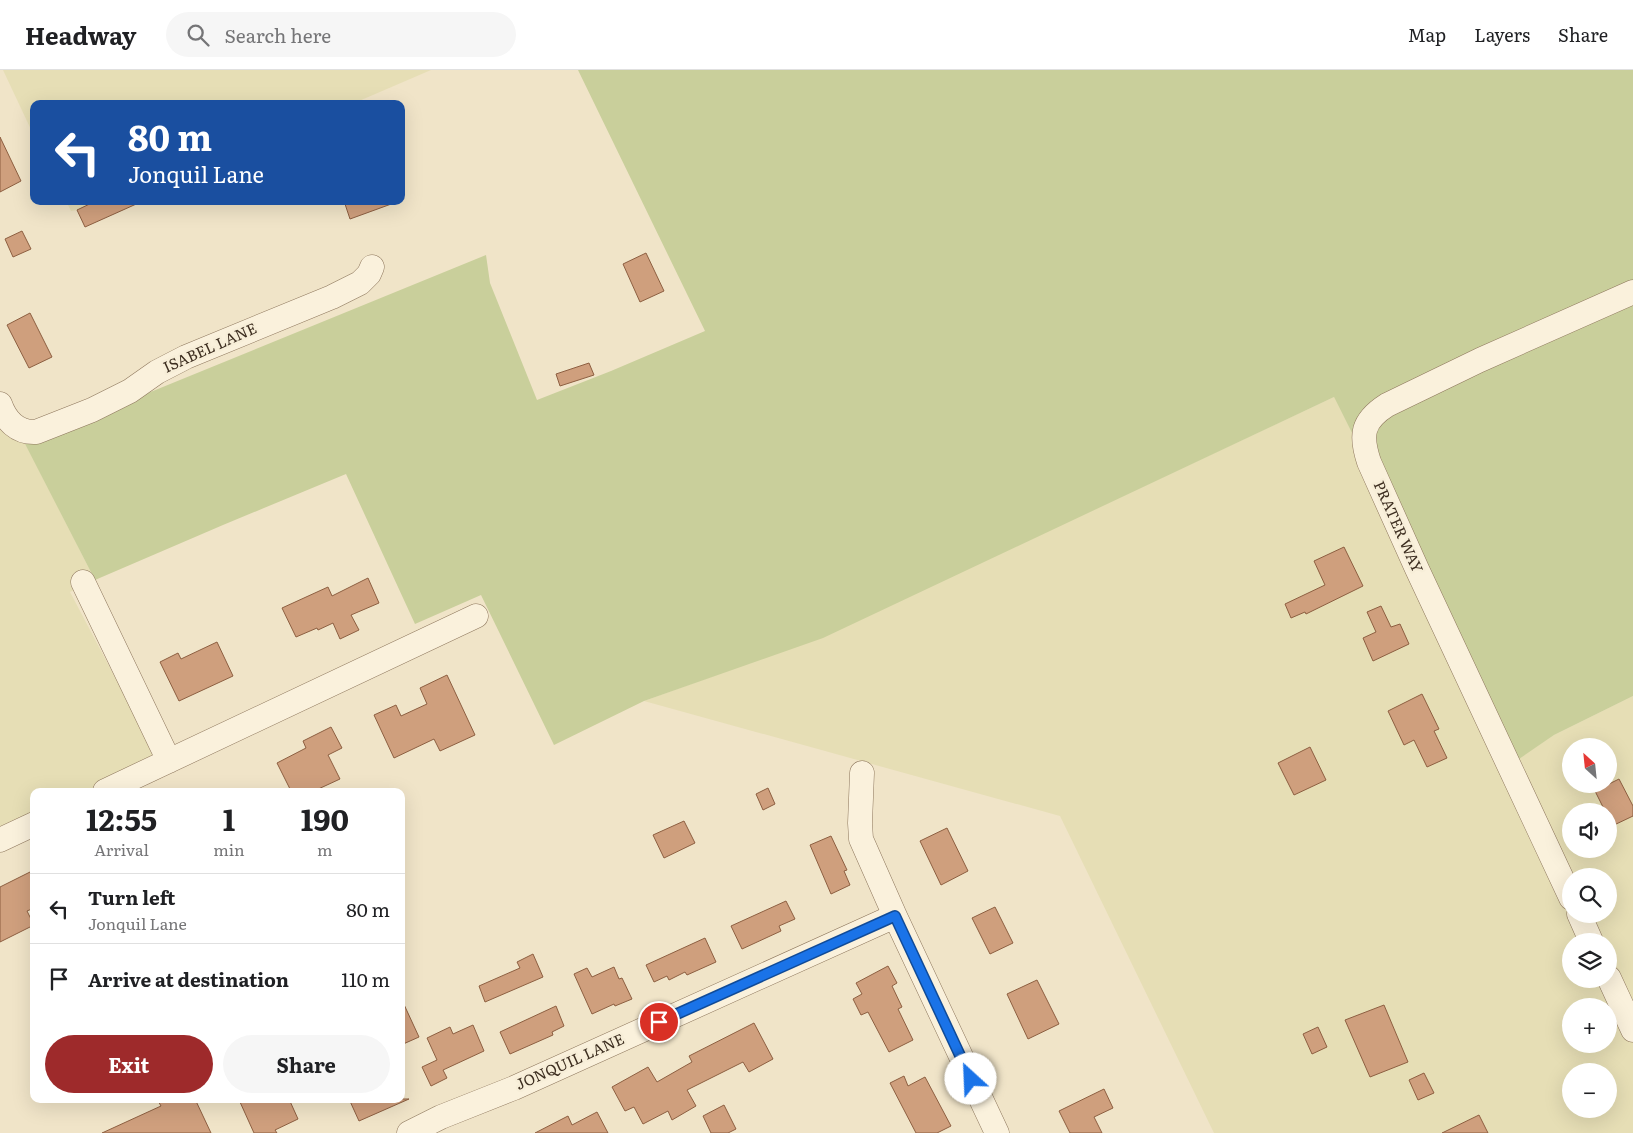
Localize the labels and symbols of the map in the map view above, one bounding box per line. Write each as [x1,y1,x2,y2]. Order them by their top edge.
street label: ISABEL LANE [159,316,260,378]
street label: PRATER WAY [1369,477,1430,576]
north arrow [1562,738,1618,792]
pin [638,1001,680,1043]
street label: JONQUIL LANE [511,1026,628,1095]
position arrow [944,1052,996,1104]

